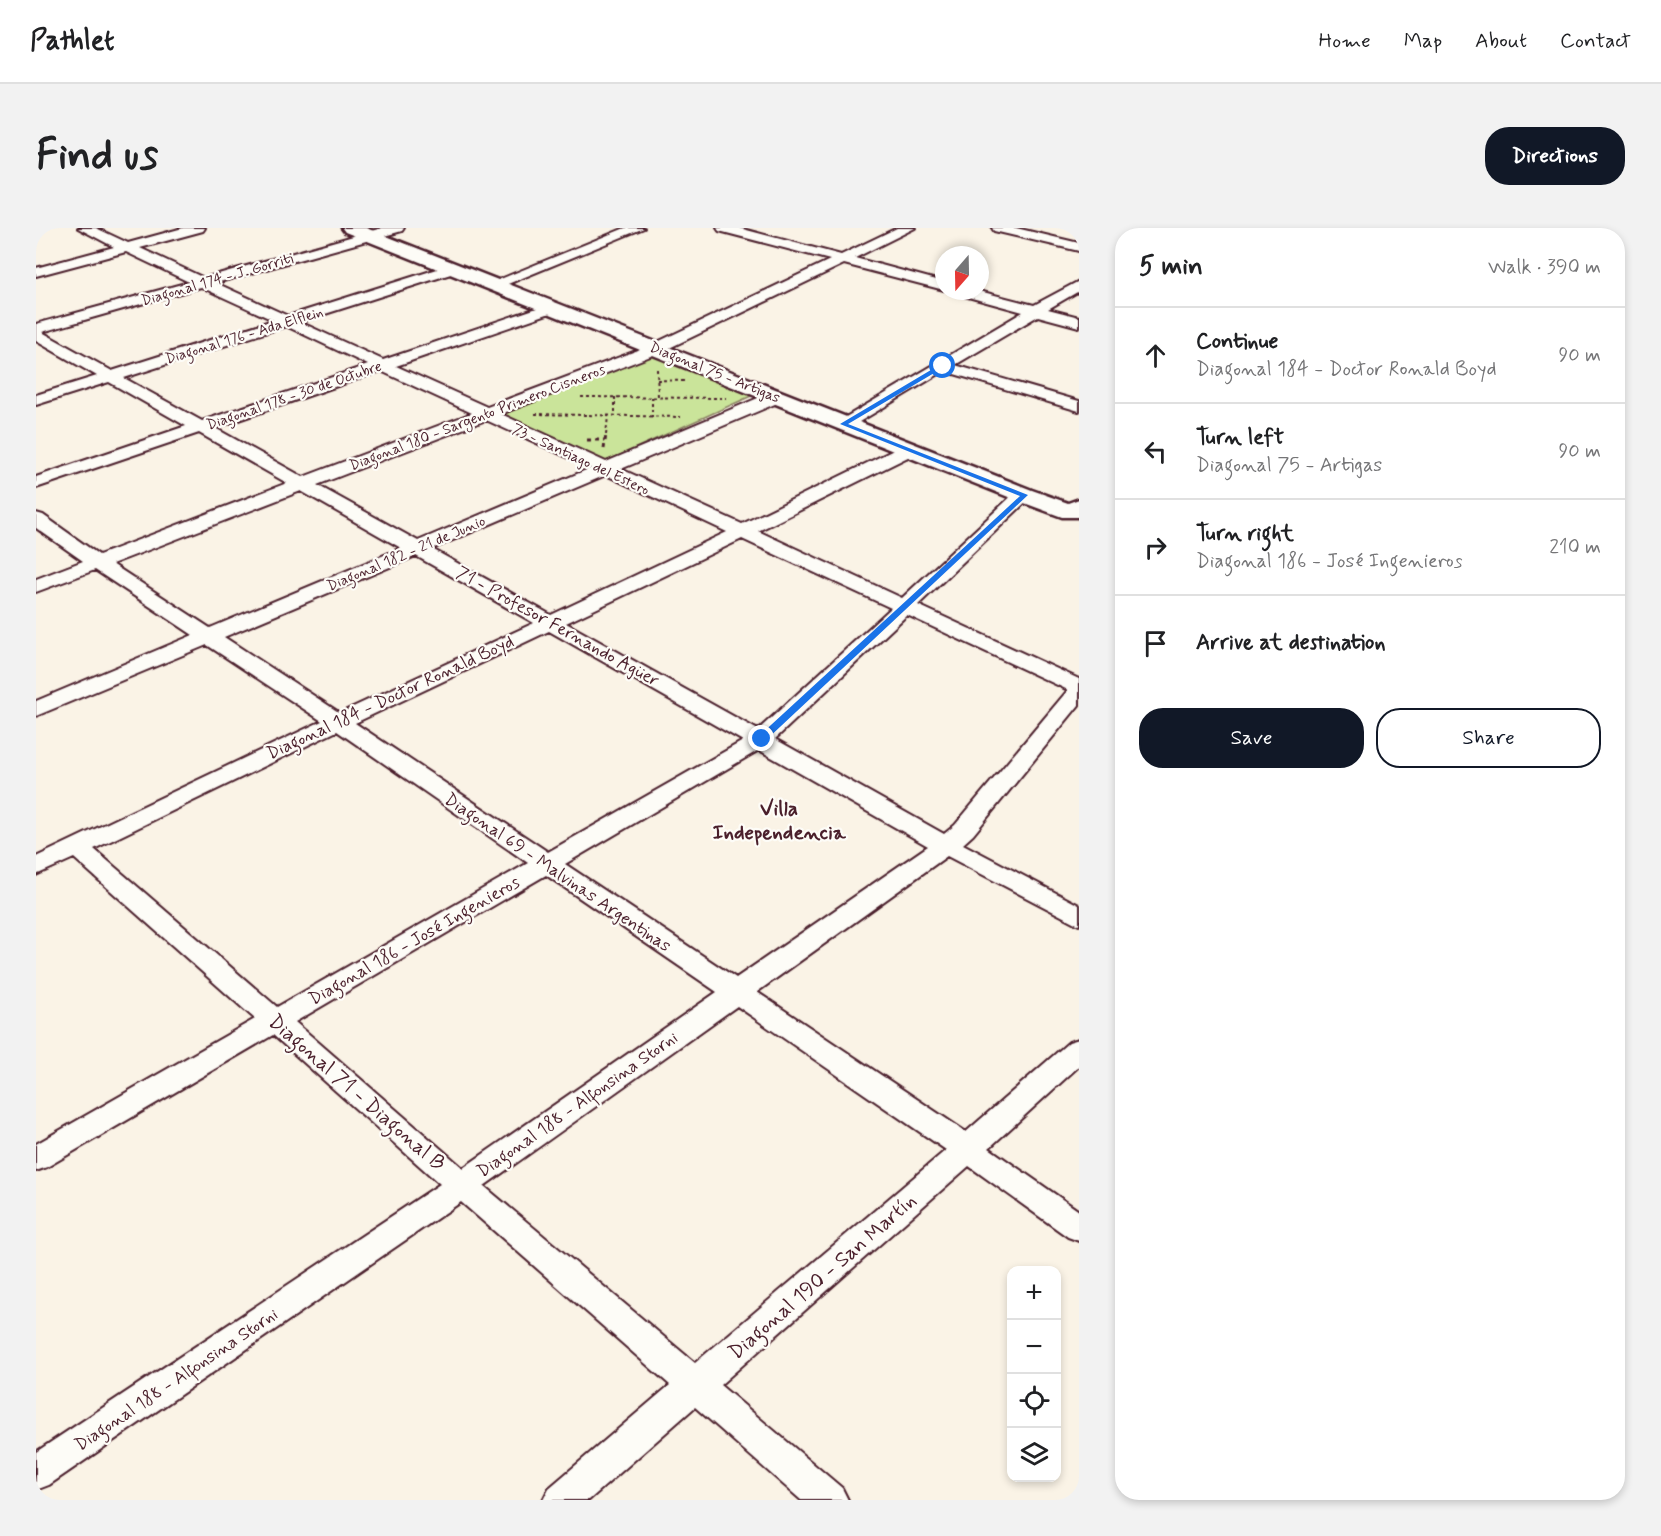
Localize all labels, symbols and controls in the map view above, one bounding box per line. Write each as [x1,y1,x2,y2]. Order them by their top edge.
text: Pathlet [30,23,114,60]
text: Home [1319,27,1371,55]
text: Map [1404,27,1442,55]
text: About [1475,27,1527,55]
text: Contact [1560,27,1631,55]
button: Directions [1485,127,1625,185]
text: Find us [36,129,158,184]
north arrow [935,246,989,300]
street label: Diagonal 174 - J. Gorriti [139,249,296,312]
text: 5 min [1139,250,1203,284]
text: Walk · 390 m [1488,254,1601,281]
street label: Diagonal 176 - Ada Elflein [163,302,326,371]
text: Continue [1196,328,1278,356]
street label: Diagonal 75 - Artigas [646,338,783,409]
icon: ahead [1139,339,1172,372]
text: 90 m [1558,342,1601,369]
route start [929,352,955,378]
street label: Diagonal 178 - 30 de Octubre [204,356,385,436]
text: Diagonal 184 - Doctor Ronald Boyd [1196,356,1496,383]
street label: Diagonal 180 - Sargento Primero Cisneros [346,360,609,477]
street label: 73 - Santiago del Estero [509,419,653,501]
text: Turn left [1196,424,1284,452]
icon: left [1139,435,1172,468]
text: 90 m [1558,438,1601,465]
text: Diagonal 75 - Artigas [1196,452,1382,479]
street label: Diagonal 182 - 21 de Junio [324,511,489,597]
text: Turn right [1196,520,1294,548]
icon: right [1139,531,1172,564]
text: 210 m [1549,534,1601,561]
text: Diagonal 186 - José Ingenieros [1196,548,1463,575]
street label: 71 - Profesor Fernando Agüer [451,561,664,693]
icon: arrive [1139,627,1172,660]
text: Arrive at destination [1196,629,1386,657]
street label: Diagonal 184 - Doctor Ronald Boyd [263,630,519,768]
button: Save [1139,708,1364,768]
button: Share [1376,708,1601,768]
route end [748,725,774,751]
street label: Diagonal 69 - Malvinas Argentinas [438,788,676,960]
district label: Villa Independencia [712,795,847,847]
street label: Diagonal 186 - José Ingenieros [305,870,525,1013]
street label: Diagonal 71 - Diagonal B [261,1008,451,1179]
street label: Diagonal 188 - Alfonsina Storni [472,1026,684,1185]
street label: Diagonal 190 - San Martín [723,1187,924,1368]
map controls [1007,1266,1061,1482]
button: + [1007,1266,1061,1320]
street label: Diagonal 188 - Alfonsina Storni [70,1303,284,1459]
button: − [1007,1320,1061,1374]
button: locate [1007,1374,1061,1428]
button: layers [1007,1428,1061,1482]

